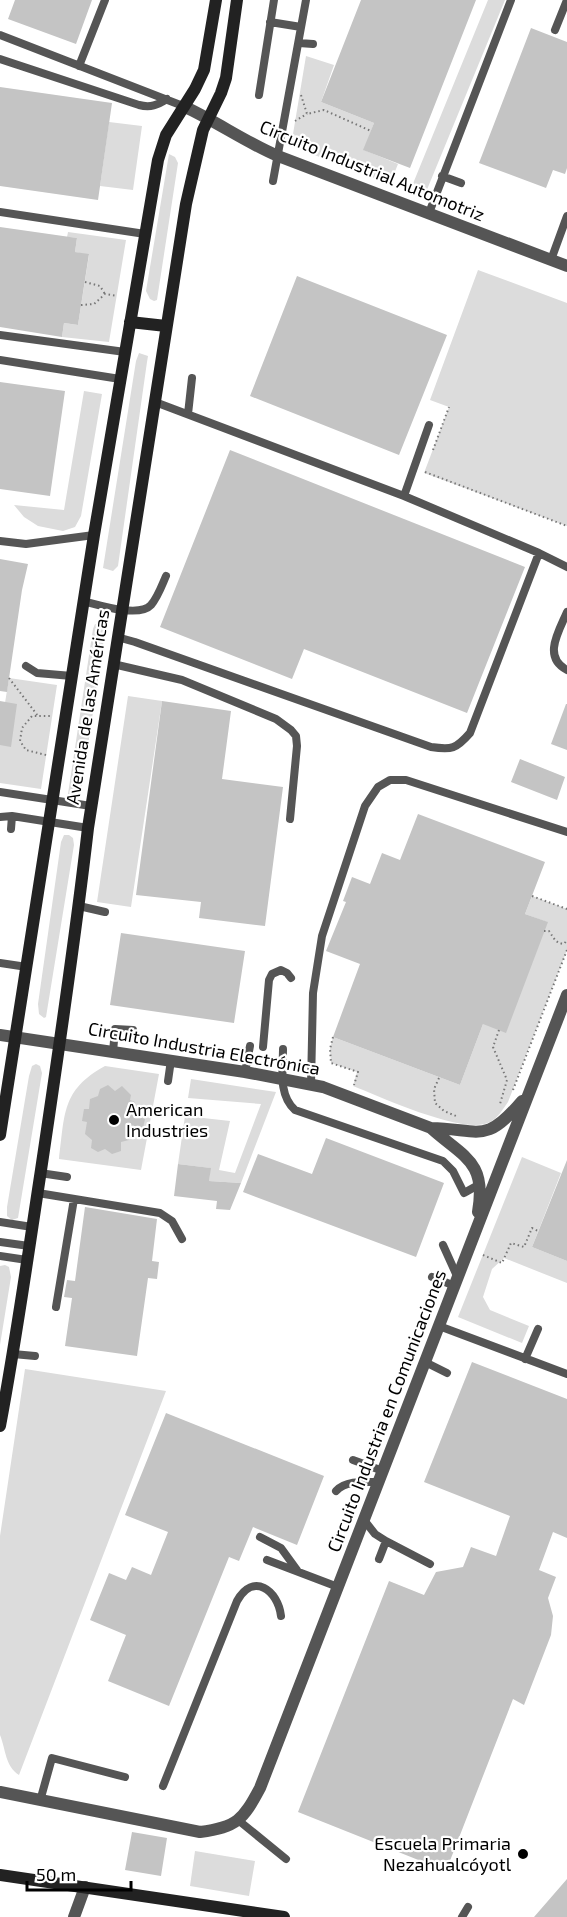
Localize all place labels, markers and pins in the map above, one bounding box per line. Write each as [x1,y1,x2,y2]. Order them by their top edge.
place label: American Industries [126,1098,208,1141]
marker: American Industries [107,1113,121,1127]
place label: Escuela Primaria Nezahualcóyotl [374,1832,512,1875]
marker: Escuela Primaria Nezahualcóyotl [516,1847,530,1861]

